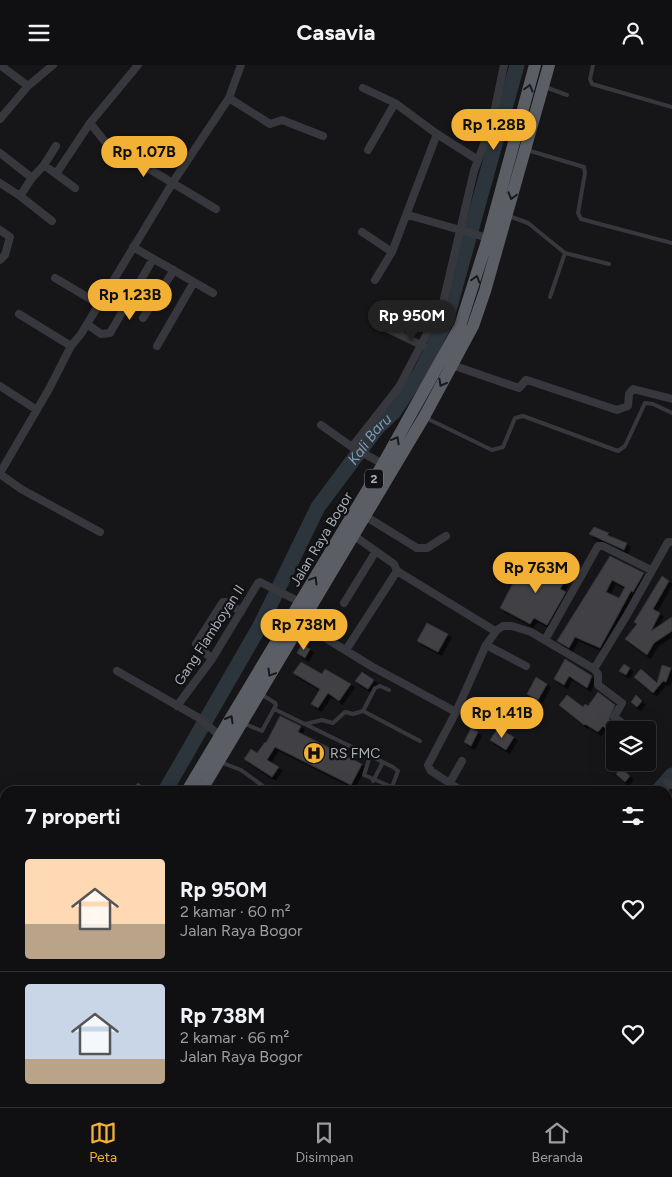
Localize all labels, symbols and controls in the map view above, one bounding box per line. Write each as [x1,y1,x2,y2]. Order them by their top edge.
icon: menu [25,19,53,47]
text: Casavia [296,19,376,46]
icon: person [619,19,647,47]
one-way arrow [523,85,533,93]
pin: Rp 1.28B [442,109,546,151]
text: Rp 1.28B [462,115,526,134]
pin: Rp 1.07B [92,135,196,178]
text: Rp 1.07B [112,142,176,161]
one-way arrow [507,191,518,200]
one-way arrow [470,276,480,284]
pin: Rp 1.23B [78,279,182,321]
text: Rp 1.23B [99,285,161,304]
pin: Rp 950M [366,299,458,342]
text: Rp 950M [379,306,445,325]
one-way arrow [439,377,449,386]
water label: Kali Baru [344,410,395,468]
one-way arrow [390,437,400,446]
road number: 2 [365,469,383,489]
street label: Jalan Raya Bogor [287,489,356,590]
pin: Rp 763M [490,551,582,594]
text: Rp 763M [504,558,568,577]
one-way arrow [307,577,317,586]
street label: Gang Flamboyan II [171,582,248,689]
pin: Rp 738M [258,609,350,651]
text: Rp 738M [271,615,337,634]
one-way arrow [268,668,278,677]
pin: Rp 1.41B [450,697,554,739]
text: Rp 1.41B [471,703,533,722]
one-way arrow [224,716,234,725]
map controls [606,721,656,771]
button: layers [606,721,656,771]
hospital icon: RS FMC [302,741,326,765]
place label: RS FMC [330,745,380,762]
icon: filters [619,802,647,830]
text: 7 properti [25,804,121,829]
text: Rp 950M [180,877,267,902]
icon: home [65,879,125,939]
icon: heart [619,895,647,923]
text: 2 kamar · 60 m² [180,902,290,921]
text: Jalan Raya Bogor [180,921,303,940]
text: Rp 738M [180,1003,265,1028]
icon: home [65,1004,125,1064]
icon: heart [619,1020,647,1048]
text: 2 kamar · 66 m² [180,1028,289,1047]
text: Jalan Raya Bogor [180,1047,303,1066]
tab: Peta [89,1119,117,1166]
tab: Disimpan [295,1119,353,1166]
tab: Beranda [532,1119,583,1166]

